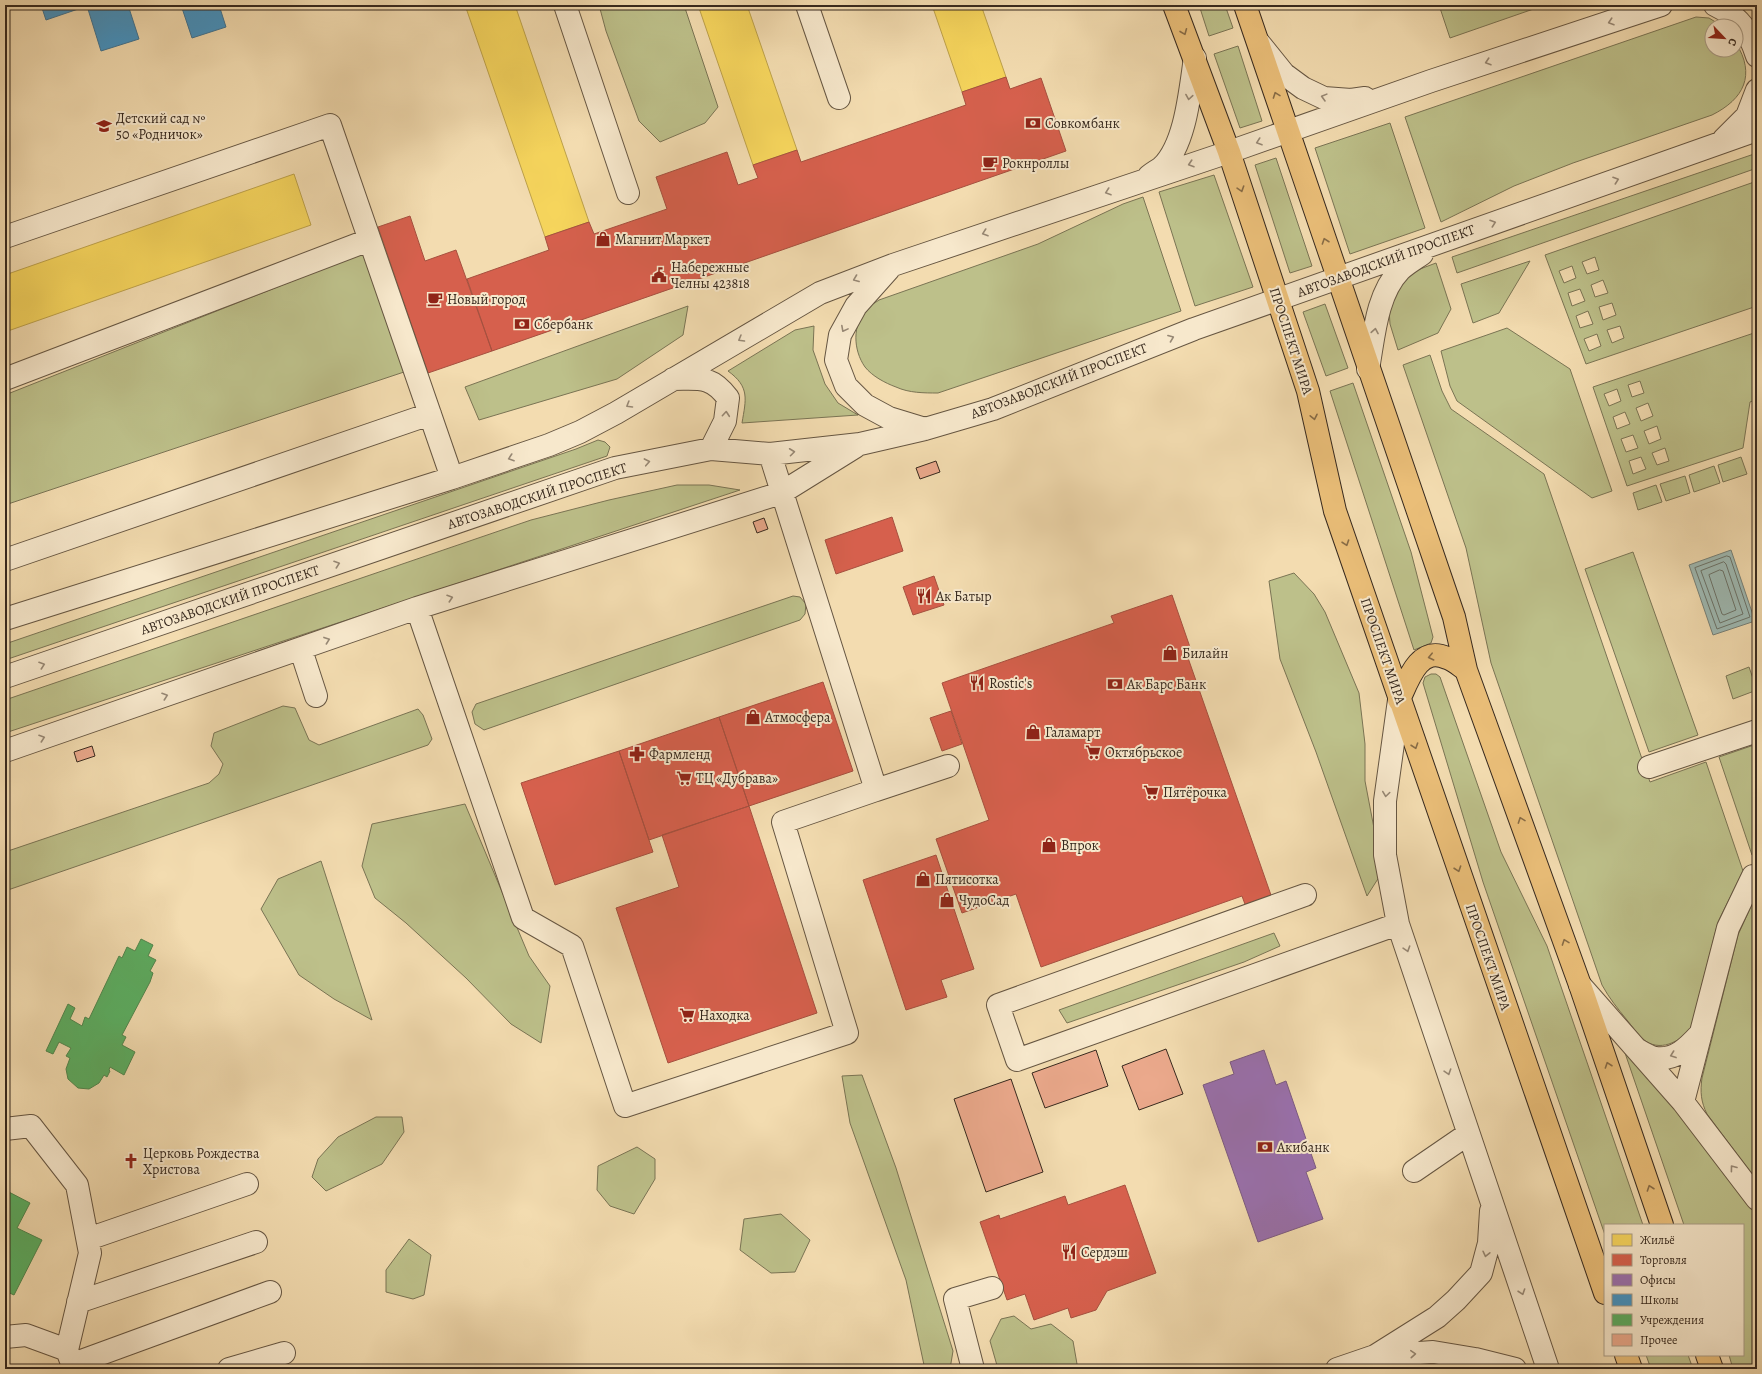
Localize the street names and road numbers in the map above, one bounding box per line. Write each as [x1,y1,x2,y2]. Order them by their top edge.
street label: АВТОЗАВОДСКИЙ ПРОСПЕКТ [1294,220,1478,302]
street label: ПРОСПЕКТ МИРА [1265,285,1318,398]
street label: АВТОЗАВОДСКИЙ ПРОСПЕКТ [967,338,1150,424]
street label: АВТОЗАВОДСКИЙ ПРОСПЕКТ [444,458,630,534]
street label: АВТОЗАВОДСКИЙ ПРОСПЕКТ [137,560,322,640]
street label: ПРОСПЕКТ МИРА [1356,595,1410,708]
street label: ПРОСПЕКТ МИРА [1461,901,1515,1014]

